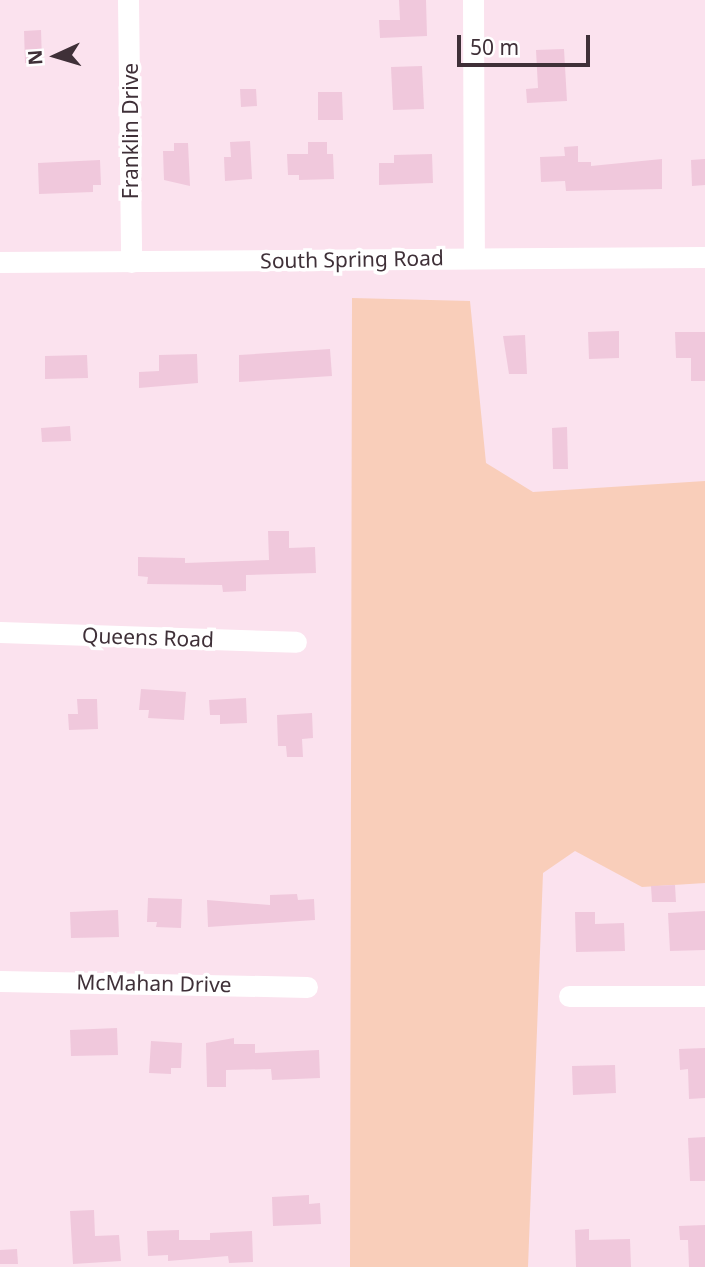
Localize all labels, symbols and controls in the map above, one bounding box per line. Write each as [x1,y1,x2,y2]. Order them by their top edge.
north arrow [21,21,91,91]
scale bar [460,21,593,65]
text: 50 m [470,33,519,61]
text: N [22,49,49,66]
street label: Franklin Drive [117,63,143,199]
street label: South Spring Road [260,245,444,273]
street label: Queens Road [82,622,214,652]
street label: McMahan Drive [76,969,232,997]

